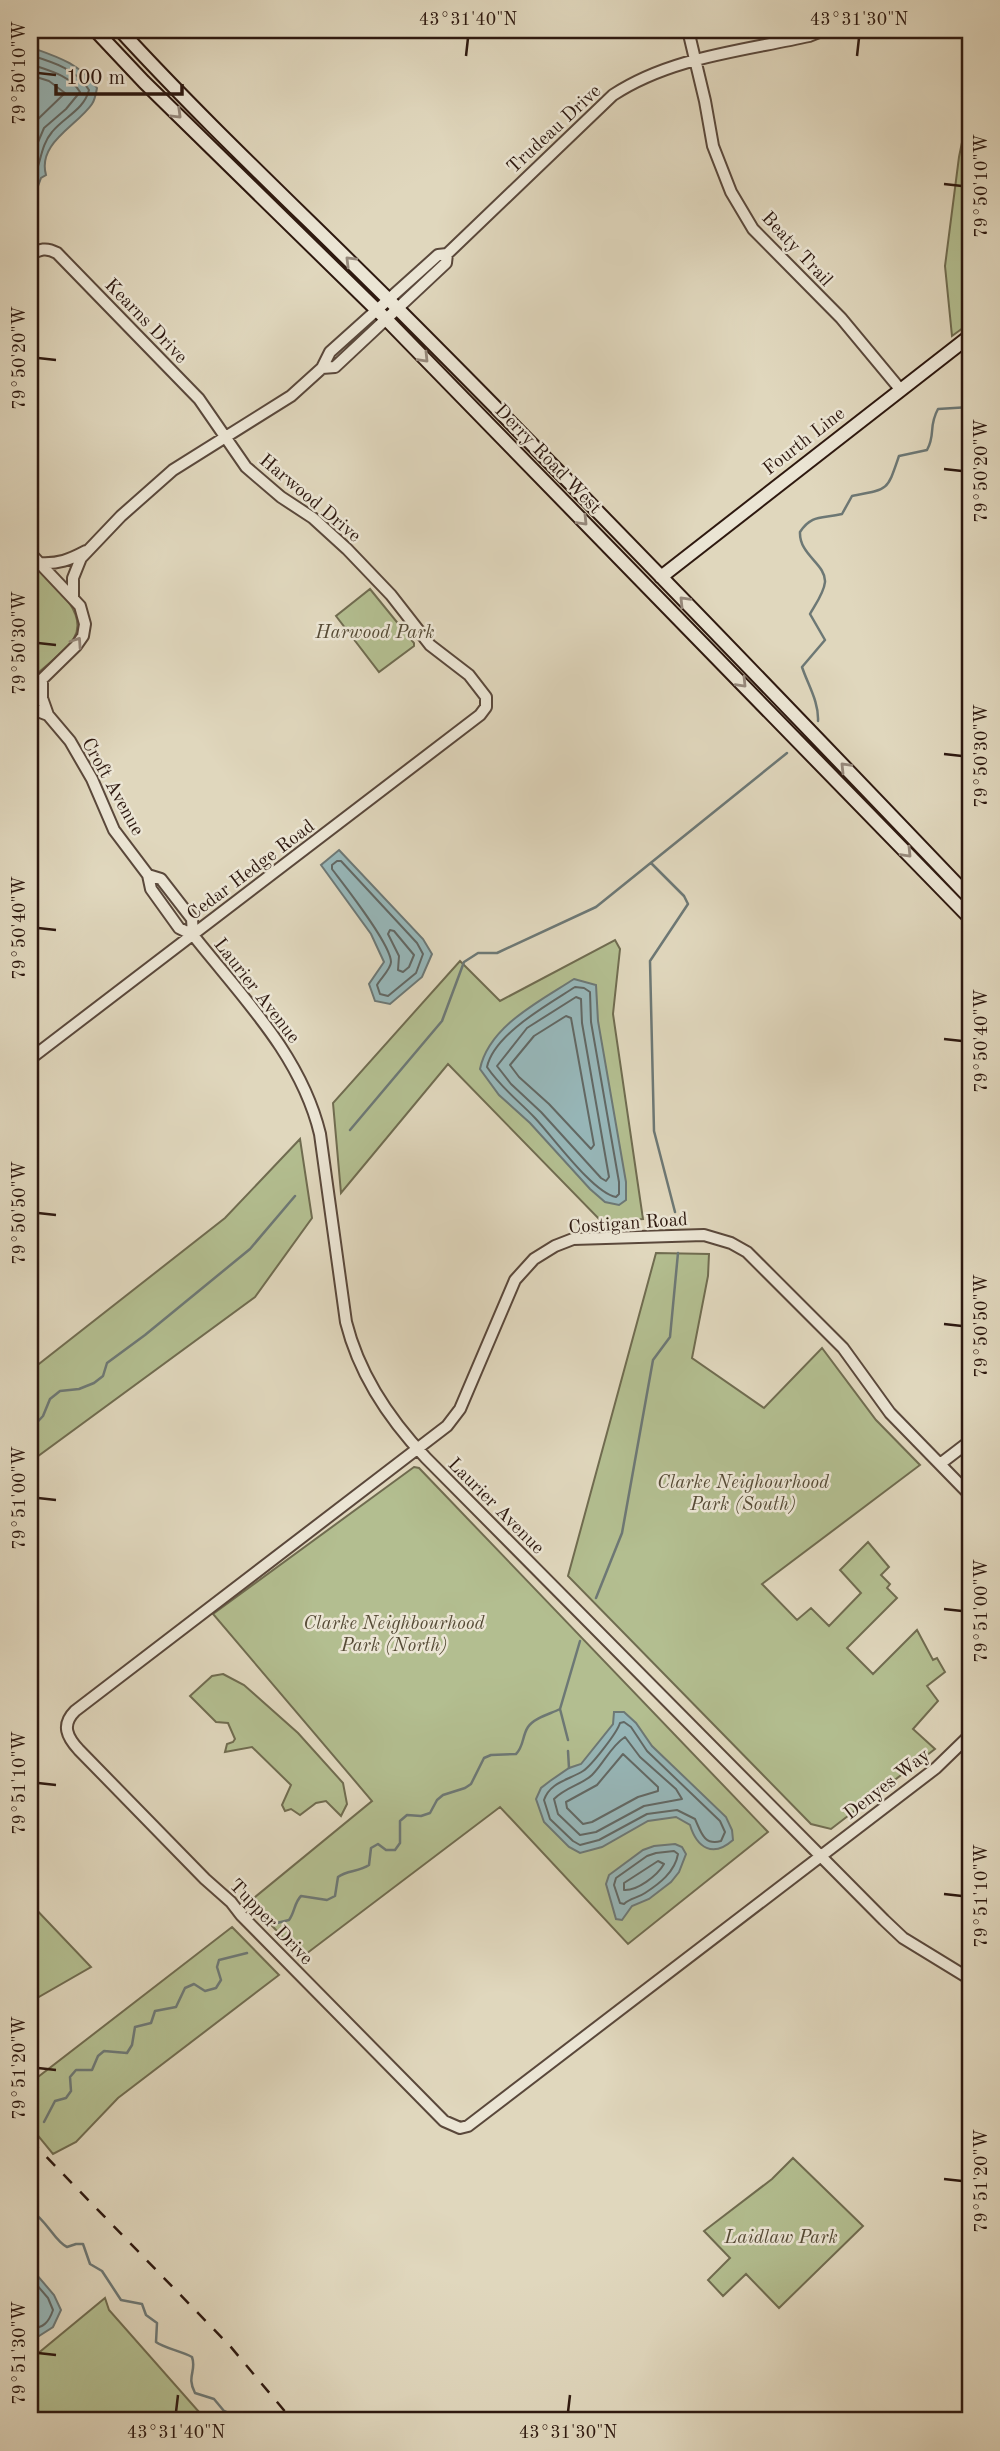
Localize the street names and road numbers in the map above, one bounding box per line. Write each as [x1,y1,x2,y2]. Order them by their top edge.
street label: Trudeau Drive [504,82,605,178]
street label: Beaty Trail [757,209,835,291]
street label: Kearns Drive [100,276,190,368]
street label: Derry Road West [490,401,604,518]
street label: Fourth Line [760,404,849,480]
street label: Harwood Drive [255,451,364,547]
street label: Croft Avenue [77,735,146,839]
street label: Cedar Hedge Road [184,817,319,925]
street label: Laurier Avenue [209,935,303,1048]
street label: Costigan Road [568,1211,689,1238]
street label: Laurier Avenue [443,1455,547,1559]
street label: Denyes Way [841,1746,934,1824]
street label: Tupper Drive [225,1876,316,1969]

